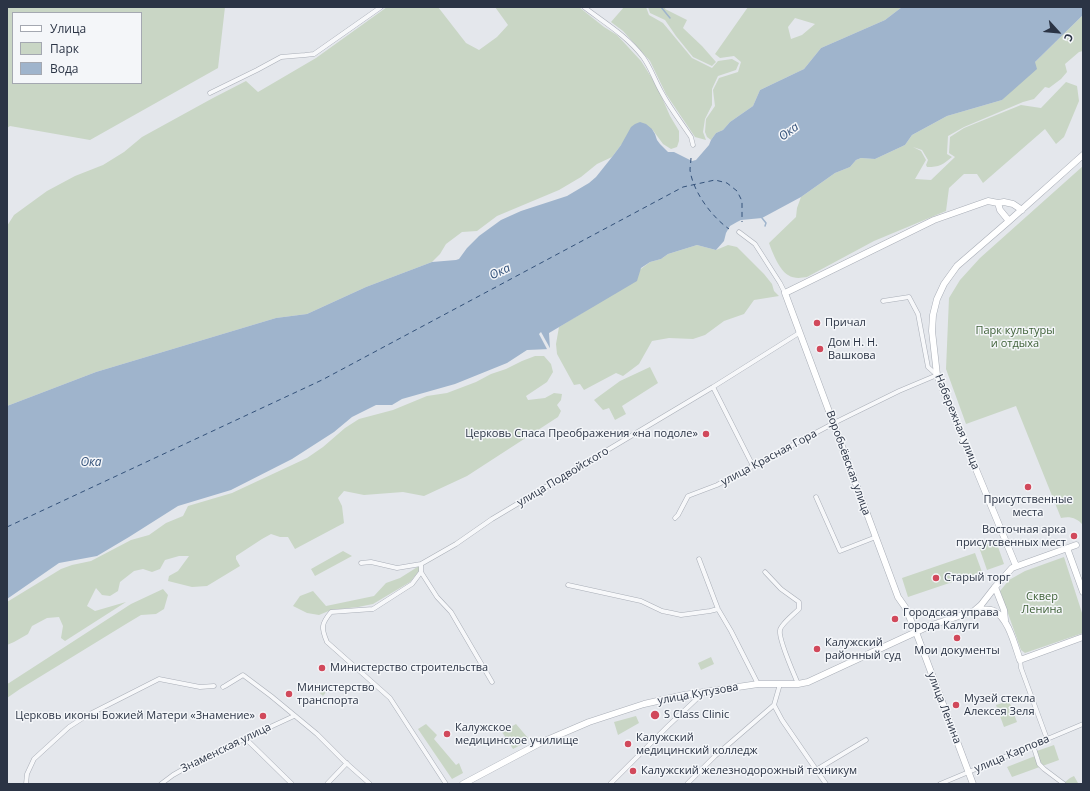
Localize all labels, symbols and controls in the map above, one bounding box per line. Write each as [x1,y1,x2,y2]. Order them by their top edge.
legend [12,12,142,84]
north arrow [1038,12,1078,52]
text: Улица [50,20,86,37]
text: С [1061,31,1077,44]
text: Парк [50,40,79,57]
text: Вода [50,60,79,77]
water label: Ока [776,120,802,144]
water label: Ока [487,261,513,283]
place label: Причал [825,316,866,330]
marker: Причал [812,318,822,328]
park label: Парк культуры и отдыха [975,324,1055,350]
place label: Дом Н. Н. Вашкова [828,336,878,362]
marker: Дом Н. Н. Вашкова [815,344,825,354]
street label: Набережная улица [932,372,982,472]
street label: Воробьёвская улица [823,409,873,517]
place label: Церковь Спаса Преображения «на подоле» [465,427,698,441]
street label: улица Красная Гора [719,427,819,489]
marker: Церковь Спаса Преображения «на подоле» [701,429,711,439]
street label: улица Подвойского [515,444,611,510]
water label: Ока [80,456,102,470]
marker: Присутственные места [1023,482,1033,492]
place label: Присутственные места [983,493,1073,519]
place label: Восточная арка присутсвенных мест [956,523,1066,549]
marker: Восточная арка присутсвенных мест [1069,531,1079,541]
place label: Старый торг [944,571,1011,585]
marker: Старый торг [931,573,941,583]
park label: Сквер Ленина [1022,590,1062,616]
place label: Городская управа города Калуги [903,606,999,632]
marker: Городская управа города Калуги [890,614,900,624]
marker: Мои документы [952,633,962,643]
place label: Калужский районный суд [825,636,901,662]
marker: Калужский районный суд [812,644,822,654]
place label: Мои документы [914,644,1000,658]
place label: Министерство строительства [330,661,488,675]
marker: Министерство строительства [317,663,327,673]
street label: улица Ленина [924,670,964,746]
street label: улица Кутузова [657,680,739,708]
place label: Министерство транспорта [297,681,375,707]
marker: Министерство транспорта [284,689,294,699]
place label: Музей стекла Алексея Зеля [964,692,1035,718]
marker: Музей стекла Алексея Зеля [951,700,961,710]
place label: S Class Clinic [664,708,729,722]
place label: Церковь иконы Божией Матери «Знамение» [15,709,255,723]
marker: S Class Clinic [649,709,661,721]
marker: Церковь иконы Божией Матери «Знамение» [258,711,268,721]
street label: Знаменская улица [179,720,273,776]
place label: Калужское медицинское училище [455,721,579,747]
marker: Калужское медицинское училище [442,729,452,739]
place label: Калужский медицинский колледж [636,731,758,757]
street label: улица Карпова [973,732,1051,776]
marker: Калужский медицинский колледж [623,739,633,749]
place label: Калужский железнодорожный техникум [641,764,857,778]
marker: Калужский железнодорожный техникум [628,766,638,776]

